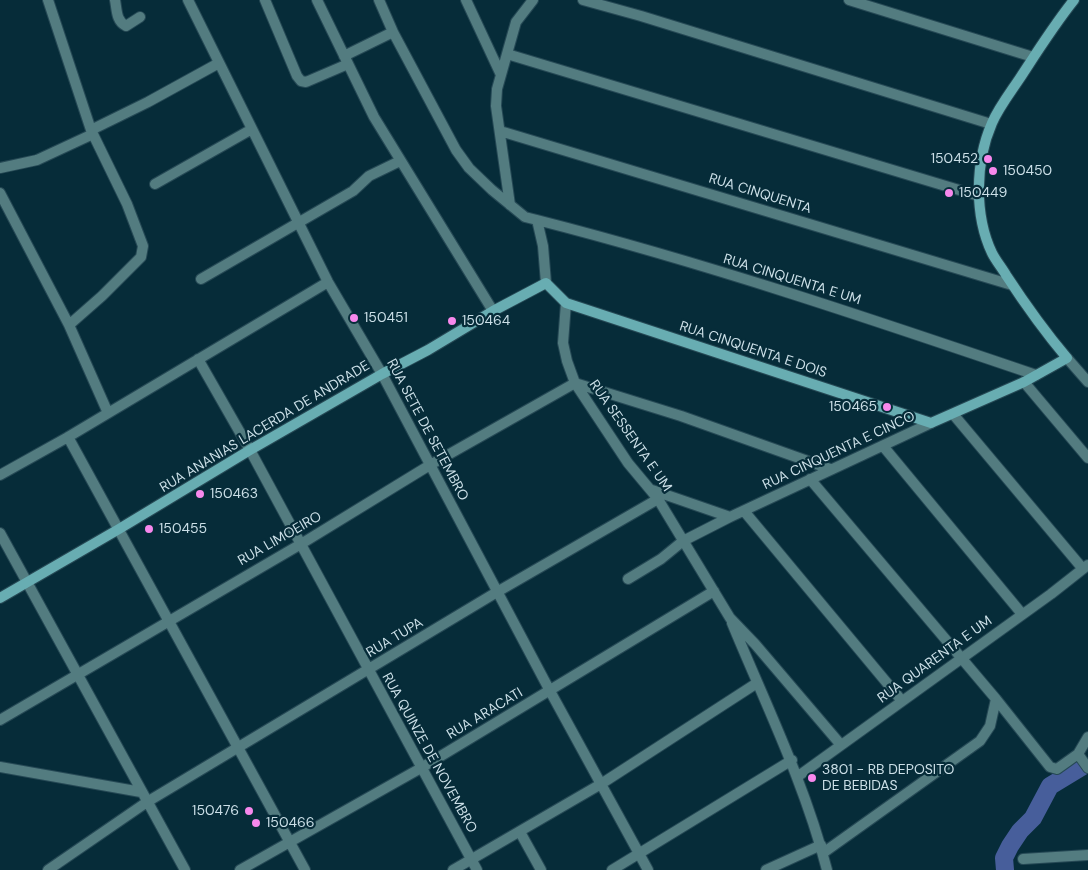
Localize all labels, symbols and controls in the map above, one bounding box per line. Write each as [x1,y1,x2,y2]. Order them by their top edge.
place label: 150452 [931,151,978,167]
marker: 150452 [982,153,994,165]
place label: 150450 [1003,163,1052,179]
marker: 150450 [987,165,999,177]
street label: RUA CINQUENTA [707,170,813,218]
place label: 150449 [959,185,1007,201]
marker: 150449 [943,187,955,199]
street label: RUA CINQUENTA E UM [721,251,863,309]
place label: 150451 [364,310,408,326]
marker: 150451 [348,312,360,324]
place label: 150464 [462,313,510,329]
marker: 150464 [446,315,458,327]
street label: RUA CINQUENTA E DOIS [677,318,829,382]
street label: RUA SETE DE SETEMBRO [382,356,472,504]
street label: RUA ANANIAS LACERDA DE ANDRADE [157,358,373,496]
street label: RUA SESSENTA E UM [585,377,675,495]
place label: 150465 [829,399,877,415]
marker: 150465 [881,401,893,413]
street label: RUA CINQUENTA E CINCO [760,408,918,494]
place label: 150463 [210,486,258,502]
marker: 150463 [194,488,206,500]
street label: RUA LIMOEIRO [235,508,325,570]
place label: 150455 [159,521,207,537]
marker: 150455 [143,523,155,535]
street label: RUA QUARENTA E UM [875,613,995,707]
street label: RUA TUPA [364,615,426,661]
street label: RUA QUINZE DE NOVEMBRO [378,670,480,836]
street label: RUA ARACATI [444,685,526,743]
place label: 3801 - RB DEPOSITO DE BEBIDAS [822,762,954,794]
marker: 3801 - RB DEPOSITO DE BEBIDAS [806,772,818,784]
place label: 150476 [192,803,239,819]
marker: 150476 [243,805,255,817]
place label: 150466 [266,815,315,831]
marker: 150466 [250,817,262,829]

